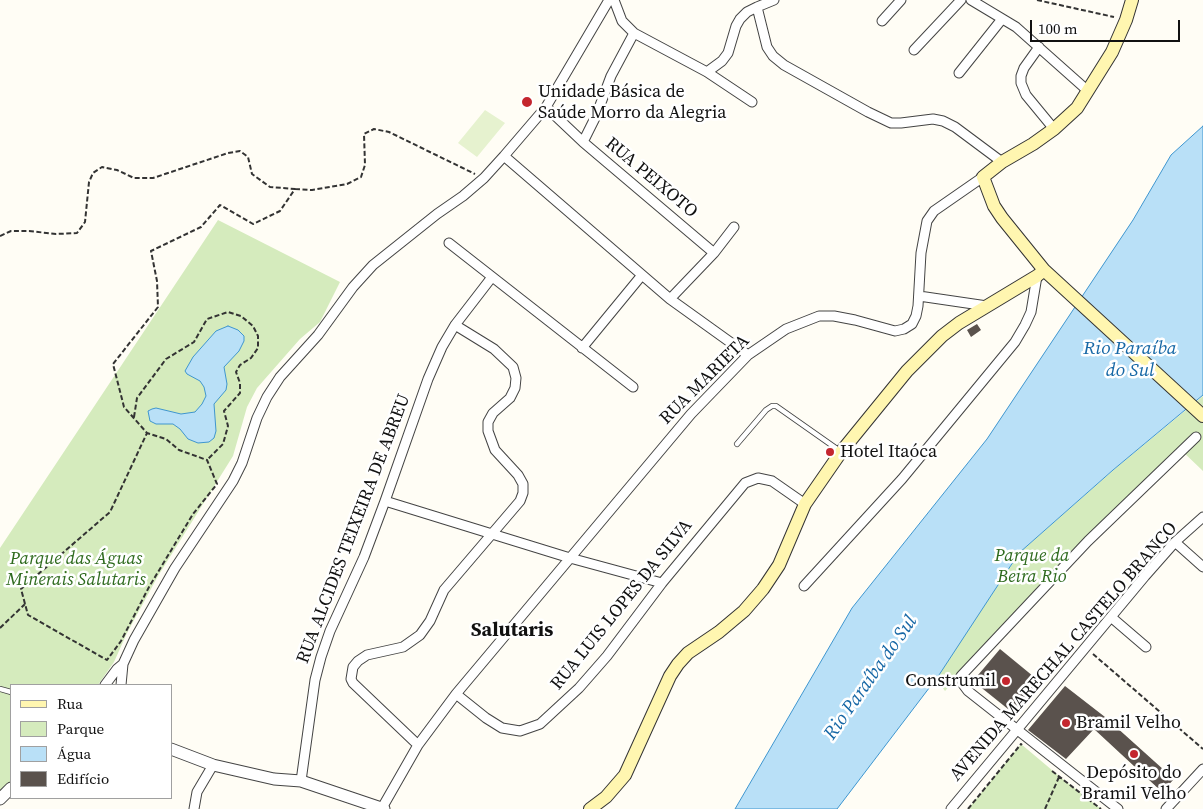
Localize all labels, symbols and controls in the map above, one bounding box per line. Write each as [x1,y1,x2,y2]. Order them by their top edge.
scale bar [1033,10,1183,42]
text: 100 m [1038,18,1078,39]
place label: Unidade Básica de Saúde Morro da Alegria [538,81,726,124]
marker: Unidade Básica de Saúde Morro da Alegria [520,95,534,109]
street label: RUA PEIXOTO [600,133,702,223]
street label: RUA MARIETA [656,331,754,429]
water label: Rio Paraíba do Sul [1083,338,1177,382]
street label: RUA ALCIDES TEIXEIRA DE ABREU [293,391,415,667]
place label: Hotel Itaóca [840,441,937,463]
marker: Hotel Itaóca [824,446,836,458]
street label: RUA LUIS LOPES DA SILVA [547,515,697,695]
street label: AVENIDA MARECHAL CASTELO BRANCO [946,518,1182,786]
park label: Parque da Beira Rio [995,545,1069,588]
park label: Parque das Águas Minerais Salutaris [6,548,146,590]
water label: Rio Paraíba do Sul [820,611,922,745]
district label: Salutaris [471,619,553,643]
place label: Construmil [905,670,996,692]
marker: Construmil [1000,675,1012,687]
legend [10,684,172,799]
text: Rua [57,693,83,714]
place label: Bramil Velho [1076,712,1181,734]
marker: Bramil Velho [1060,717,1072,729]
text: Parque [57,718,104,739]
text: Água [57,743,91,764]
marker: Depósito do Bramil Velho [1128,748,1140,760]
place label: Depósito do Bramil Velho [1082,762,1186,804]
text: Edifício [57,768,109,789]

